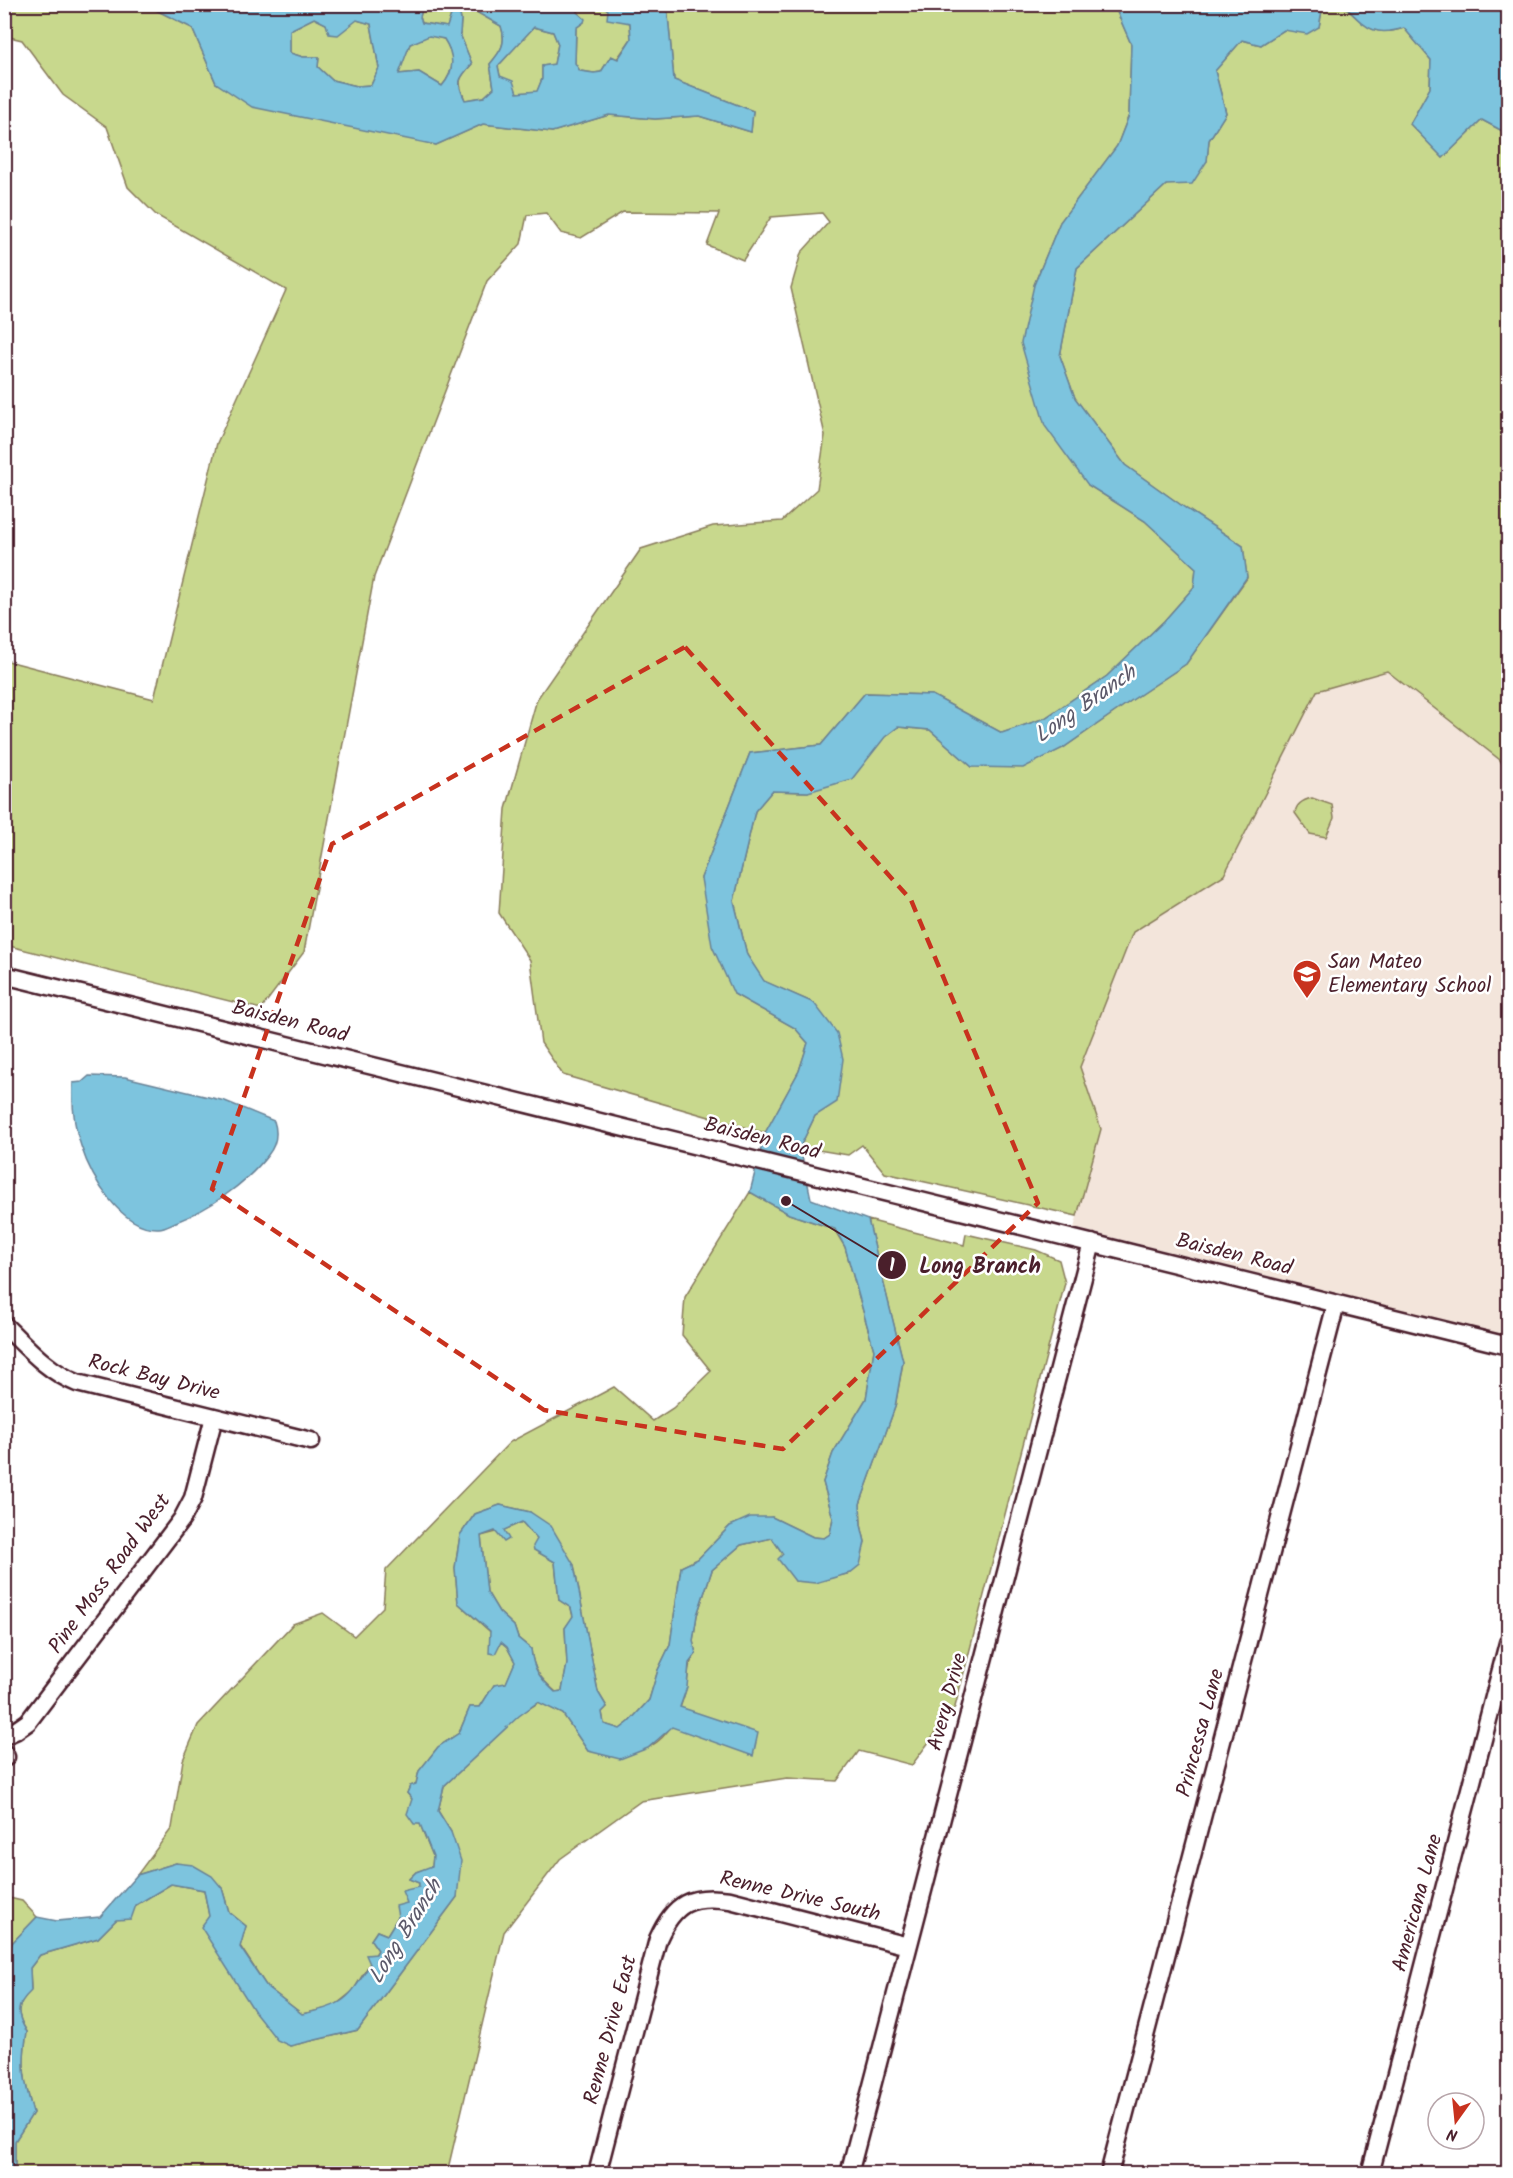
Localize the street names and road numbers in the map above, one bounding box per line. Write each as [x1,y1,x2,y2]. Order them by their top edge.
street label: Baisden Road [228,992,352,1053]
street label: Baisden Road [700,1109,824,1170]
street label: Baisden Road [1172,1225,1296,1286]
street label: Rock Bay Drive [85,1346,224,1410]
street label: Pine Moss Road West [40,1486,180,1661]
street label: Avery Drive [919,1649,977,1755]
street label: Princessa Lane [1168,1665,1234,1801]
street label: Americana Lane [1384,1830,1452,1976]
street label: Renne Drive South [716,1862,884,1932]
street label: Renne Drive East [575,1951,647,2108]

